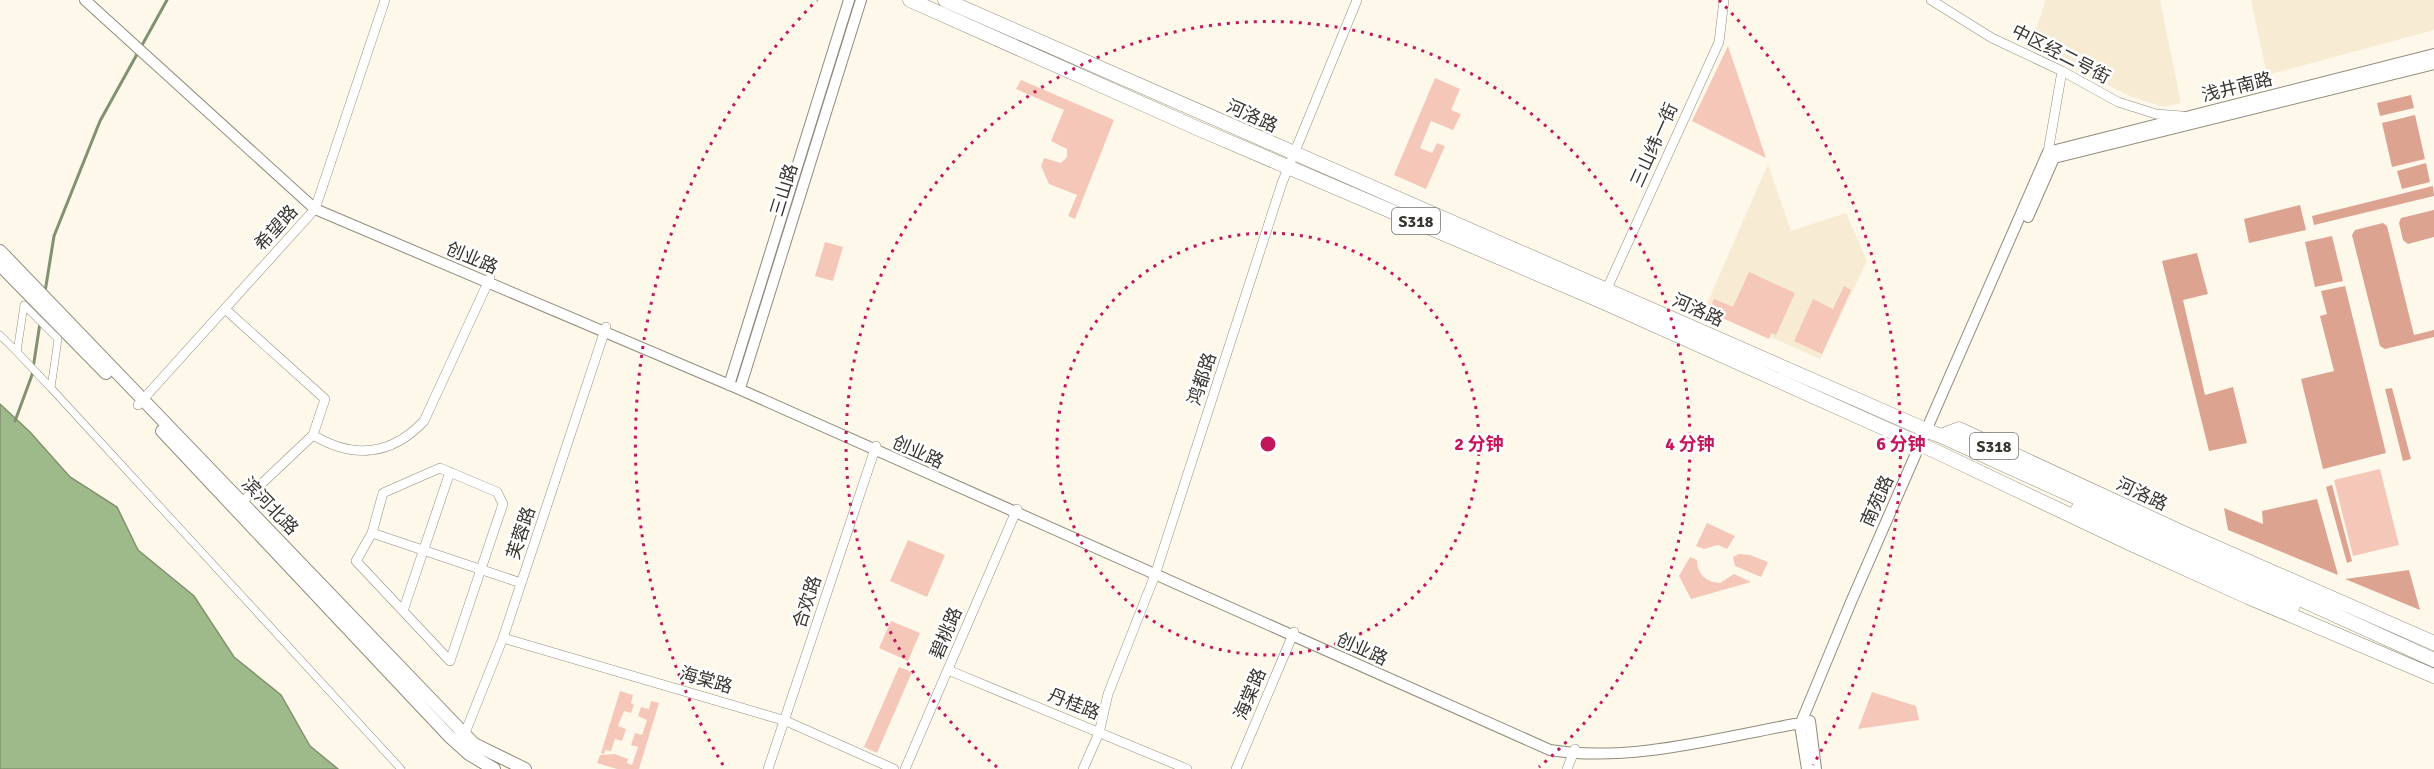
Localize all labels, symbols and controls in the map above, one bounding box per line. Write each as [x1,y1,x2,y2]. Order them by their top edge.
street label: 中区经二号街 [2008,20,2114,88]
street label: 浅井南路 [2199,68,2275,106]
street label: 河洛路 [1223,95,1281,137]
street label: 三山纬一街 [1626,99,1682,191]
street label: 三山路 [766,161,802,219]
street label: 希望路 [250,201,302,255]
road number: S318 [1392,208,1440,234]
street label: 创业路 [443,237,501,279]
street label: 河洛路 [1669,289,1727,331]
street label: 鸿都路 [1183,350,1221,408]
street label: 创业路 [889,431,947,473]
text: 2 分钟 [1454,433,1504,455]
text: 4 分钟 [1665,433,1715,455]
text: 6 分钟 [1876,433,1926,455]
road number: S318 [1970,433,2018,459]
centre of rings [1258,434,1278,454]
street label: 滨河北路 [237,472,303,540]
street label: 南苑路 [1856,472,1898,530]
street label: 河洛路 [2113,473,2171,515]
street label: 芙蓉路 [502,504,540,562]
street label: 合欢路 [788,573,826,631]
street label: 碧桃路 [925,604,967,662]
street label: 创业路 [1333,628,1391,670]
street label: 海棠路 [677,662,735,698]
street label: 海棠路 [1229,665,1271,723]
street label: 丹桂路 [1045,684,1103,724]

